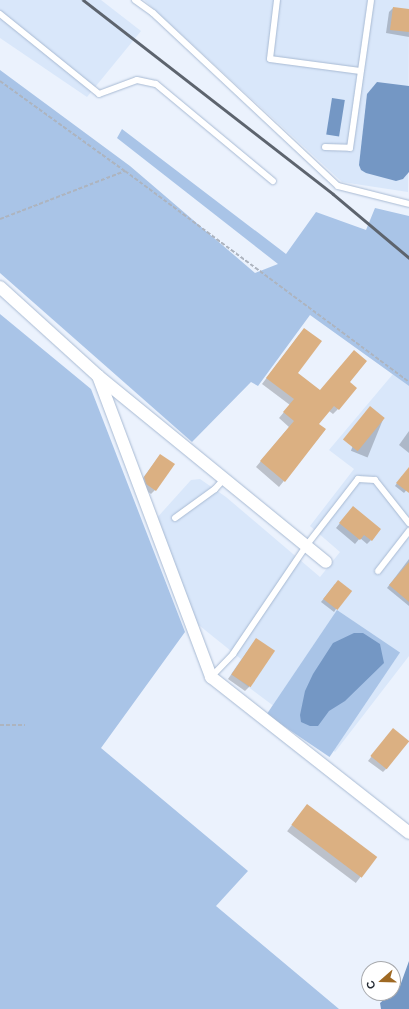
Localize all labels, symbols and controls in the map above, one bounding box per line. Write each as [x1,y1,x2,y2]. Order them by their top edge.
north arrow [361,961,401,1001]
text: С [364,979,378,991]

